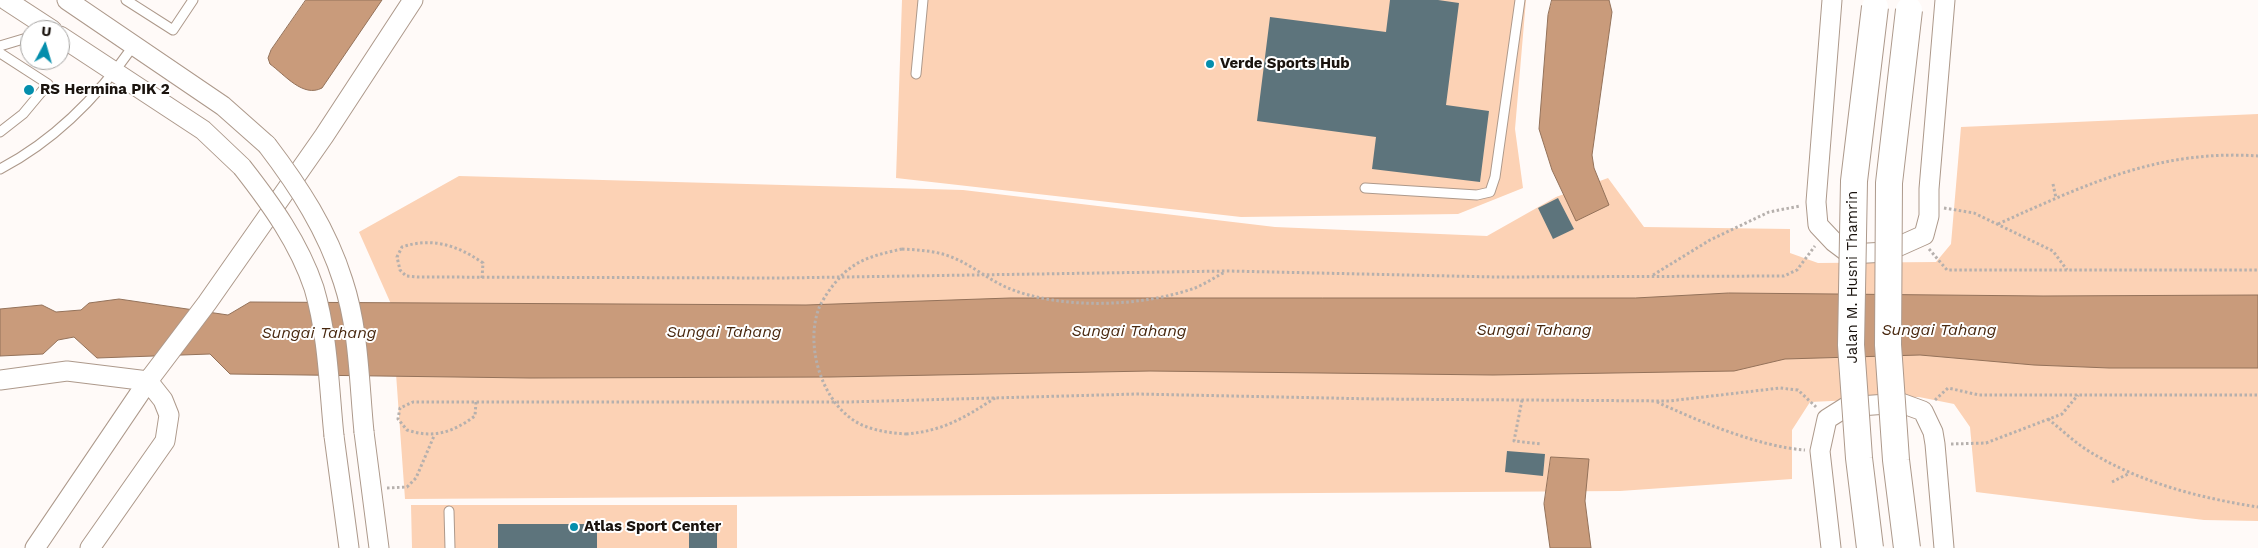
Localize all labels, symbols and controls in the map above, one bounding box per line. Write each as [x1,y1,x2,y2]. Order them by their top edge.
north arrow [20,20,70,70]
text: U [41,23,52,40]
place label: Verde Sports Hub [1220,55,1350,73]
marker: Verde Sports Hub [1204,58,1216,70]
place label: RS Hermina PIK 2 [40,81,170,99]
marker: RS Hermina PIK 2 [22,83,36,97]
street label: Jalan M. Husni Thamrin [1844,191,1862,363]
water label: Sungai Tahang [1476,320,1592,340]
water label: Sungai Tahang [1881,320,1997,340]
water label: Sungai Tahang [1071,321,1187,341]
water label: Sungai Tahang [666,322,782,342]
water label: Sungai Tahang [261,323,377,343]
place label: Atlas Sport Center [584,518,721,536]
marker: Atlas Sport Center [568,521,580,533]

